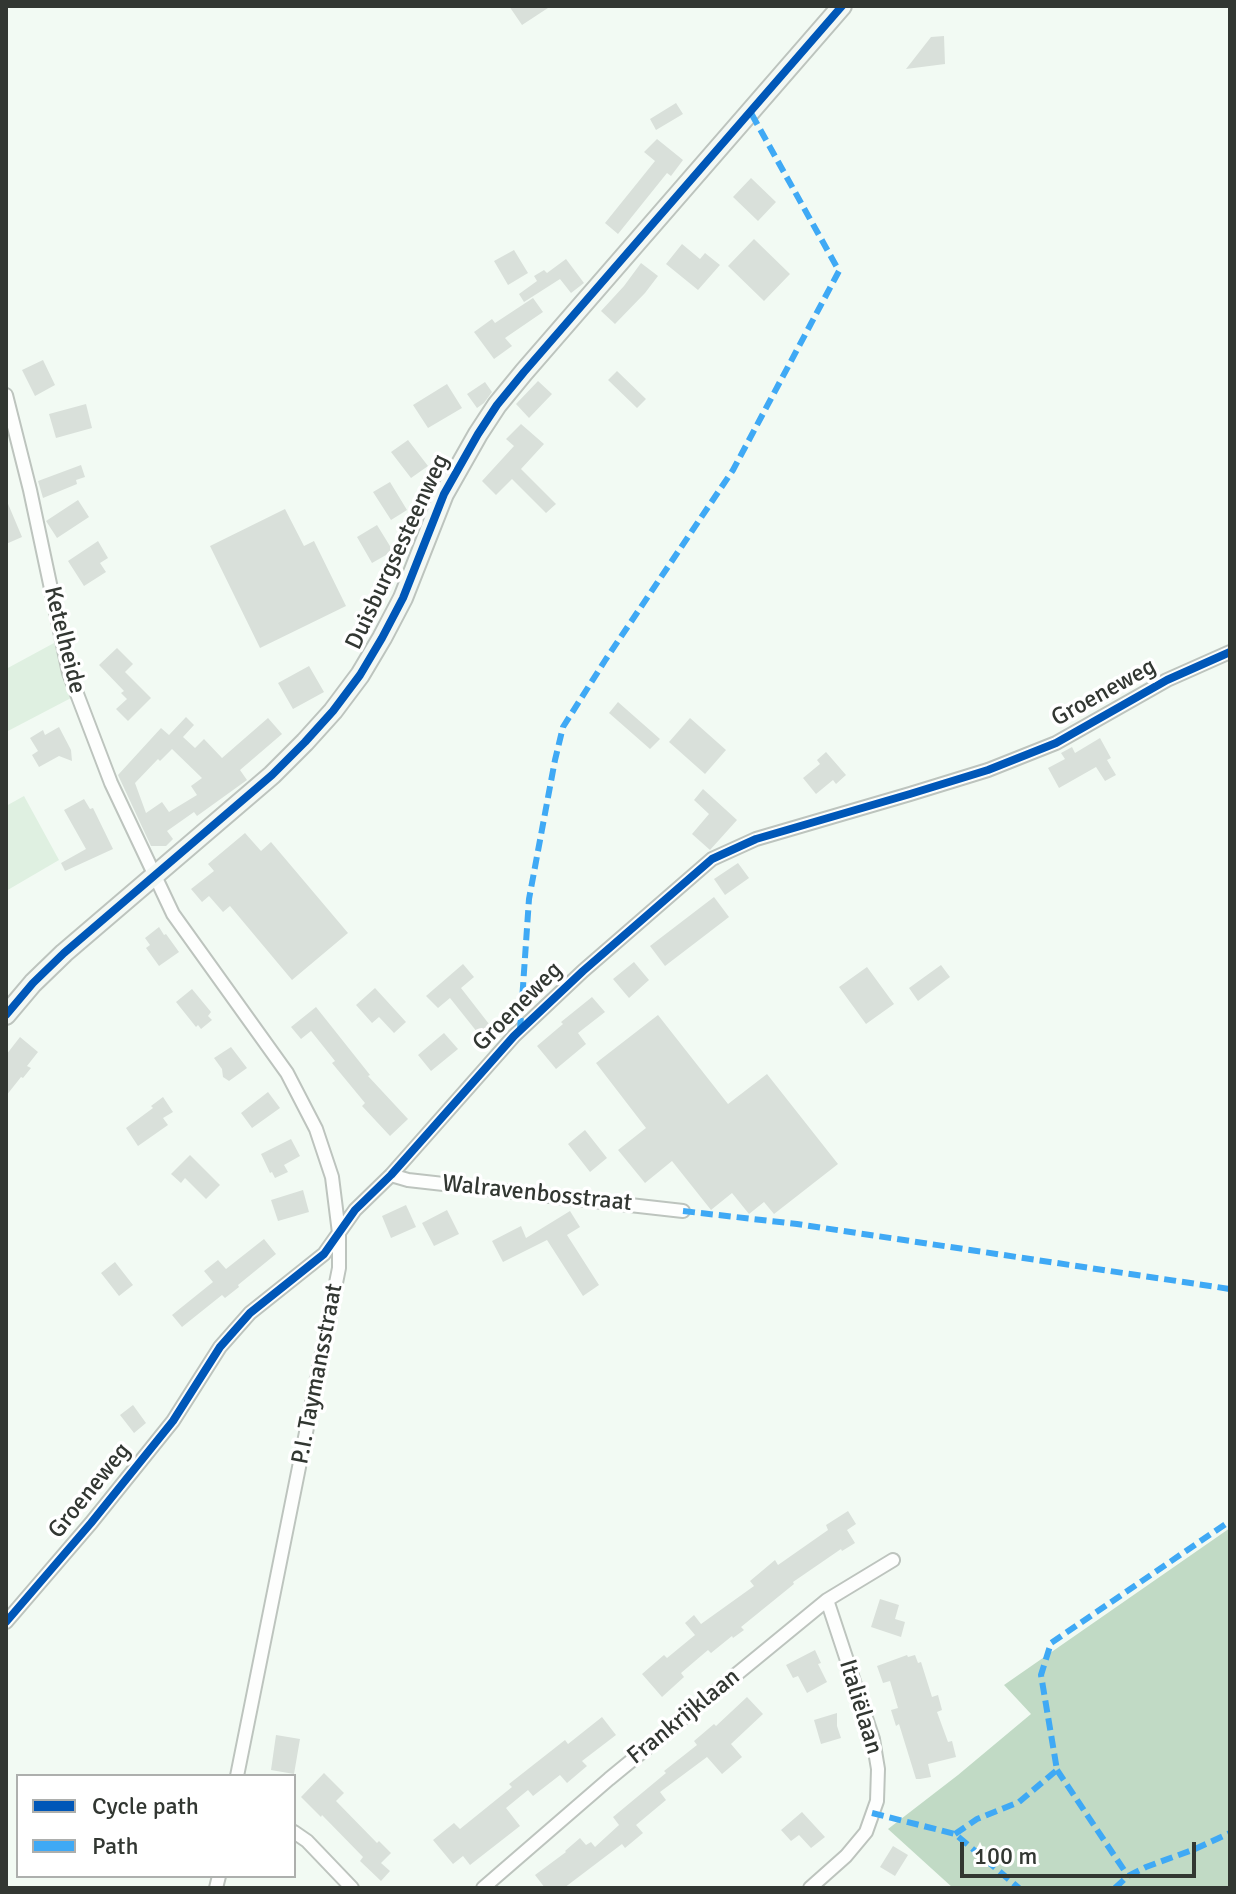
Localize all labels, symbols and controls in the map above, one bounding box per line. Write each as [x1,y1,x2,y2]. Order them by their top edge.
street label: Duisburgsesteenweg [340,450,456,654]
street label: Ketelheide [37,583,91,697]
street label: Groeneweg [1047,653,1161,733]
street label: Groeneweg [467,956,569,1058]
street label: Walravenbosstraat [441,1170,633,1218]
street label: P.I. Taymansstraat [286,1281,350,1467]
street label: Groeneweg [43,1437,137,1545]
street label: Italiëlaan [832,1656,888,1758]
street label: Frankrijklaan [622,1663,746,1771]
legend [16,1774,296,1878]
text: Cycle path [92,1791,199,1821]
scale bar [964,1826,1200,1876]
text: Path [92,1831,138,1861]
text: 100 m [974,1841,1037,1871]

